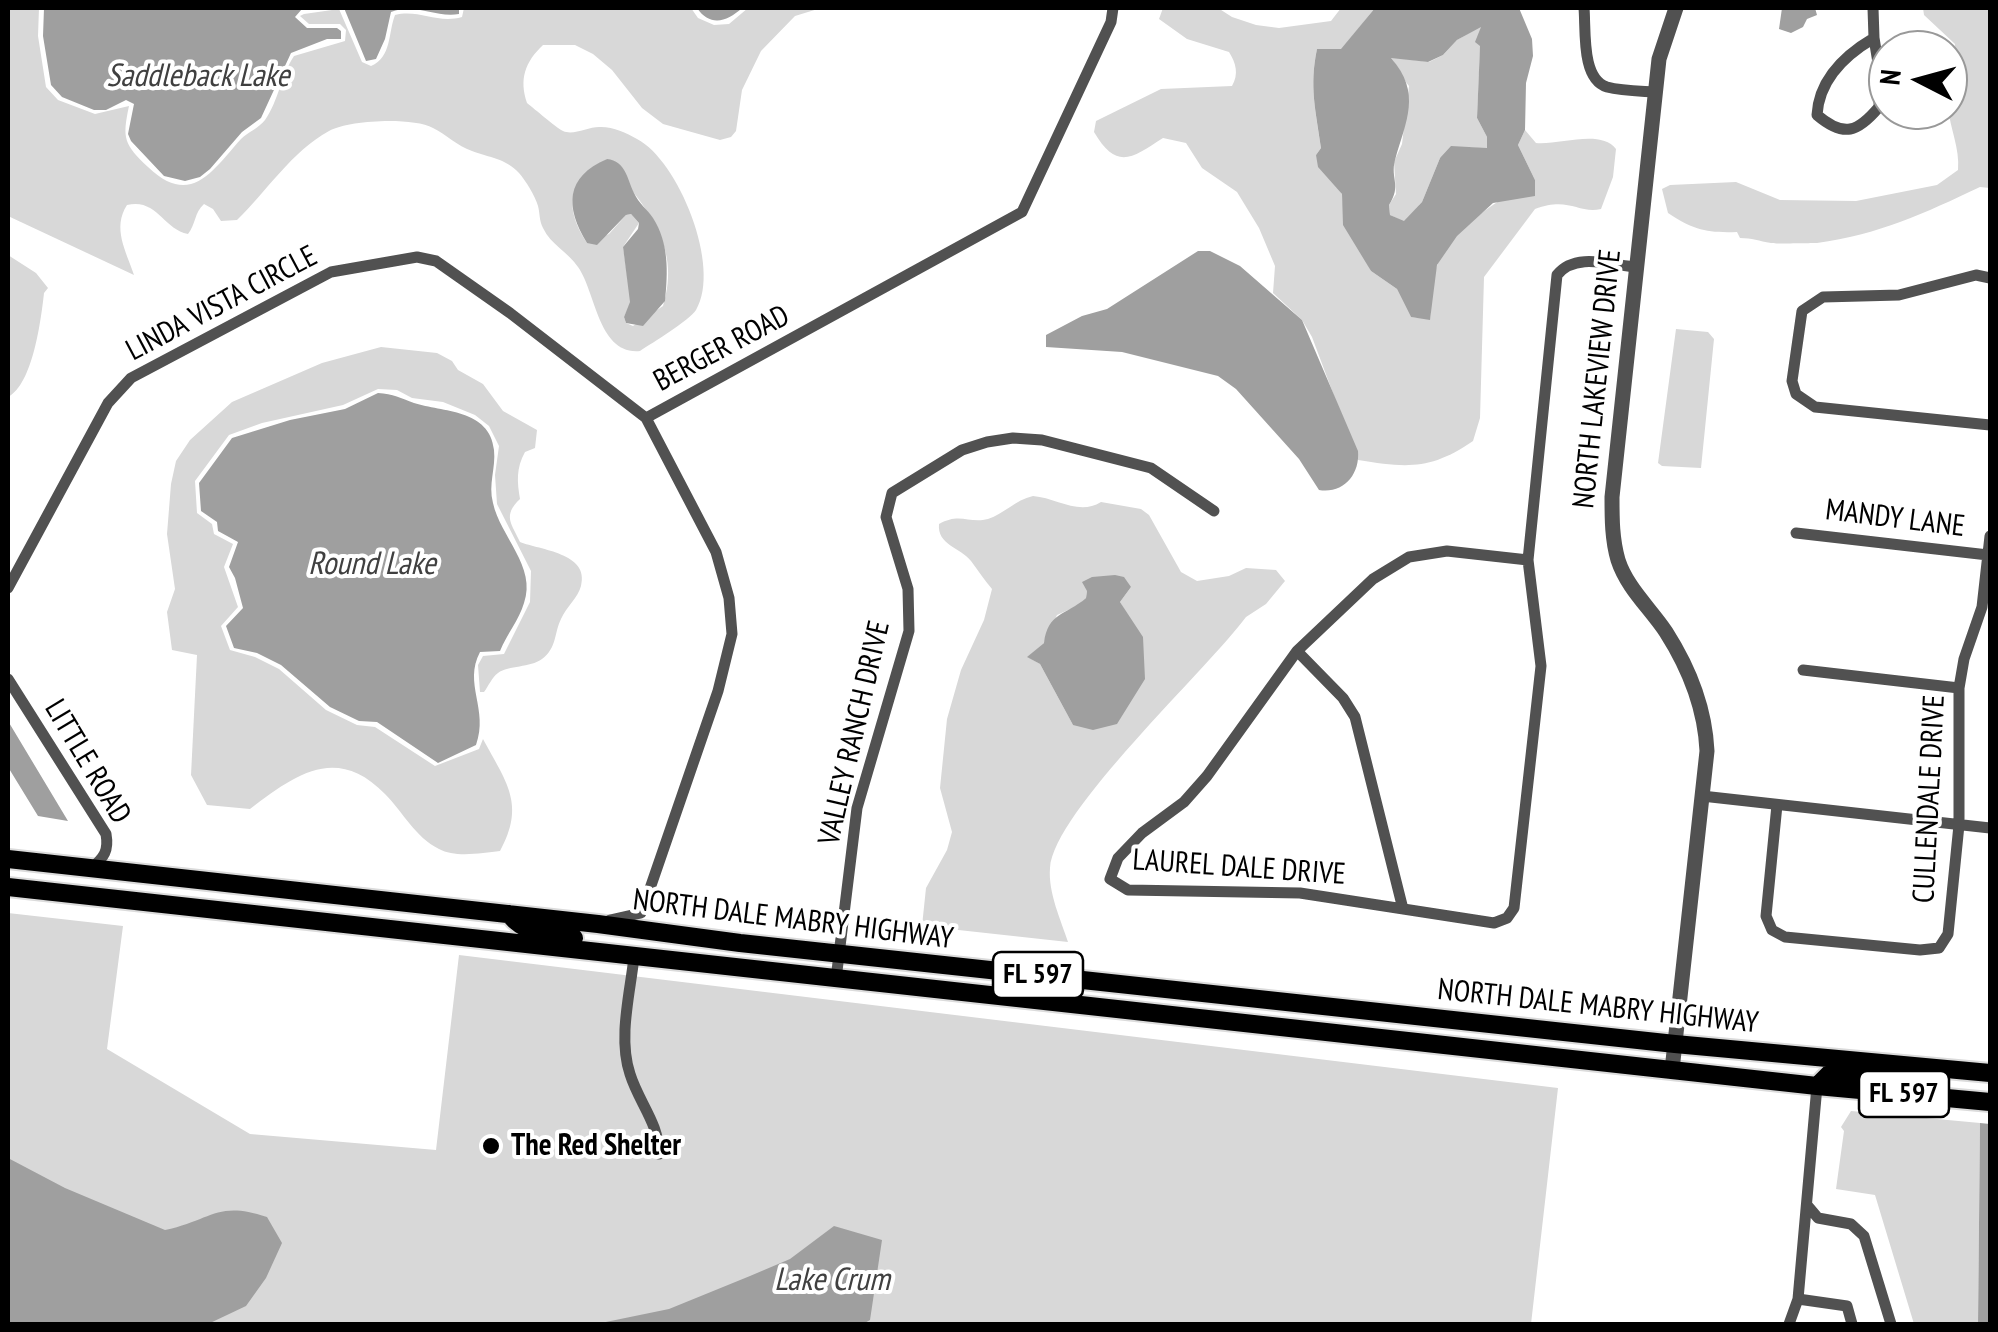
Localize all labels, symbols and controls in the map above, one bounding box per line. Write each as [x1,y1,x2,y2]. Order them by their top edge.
north arrow [1868,30,1968,130]
water label: Saddleback Lake [106,58,290,96]
text: N [1870,68,1909,86]
street label: LINDA VISTA CIRCLE [121,239,323,369]
street label: NORTH LAKEVIEW DRIVE [1567,248,1629,510]
street label: BERGER ROAD [648,298,796,400]
street label: MANDY LANE [1823,493,1967,545]
water label: Round Lake [308,546,436,584]
street label: VALLEY RANCH DRIVE [812,617,898,849]
street label: LITTLE ROAD [36,694,138,830]
street label: CULLENDALE DRIVE [1907,694,1953,904]
street label: LAUREL DALE DRIVE [1131,843,1347,893]
street label: NORTH DALE MABRY HIGHWAY [631,882,955,958]
road number: FL 597 [993,952,1083,998]
street label: NORTH DALE MABRY HIGHWAY [1436,972,1760,1042]
road number: FL 597 [1859,1071,1949,1117]
place label: The Red Shelter [511,1128,681,1164]
marker: The Red Shelter [480,1135,502,1157]
water label: Lake Crum [774,1262,890,1300]

